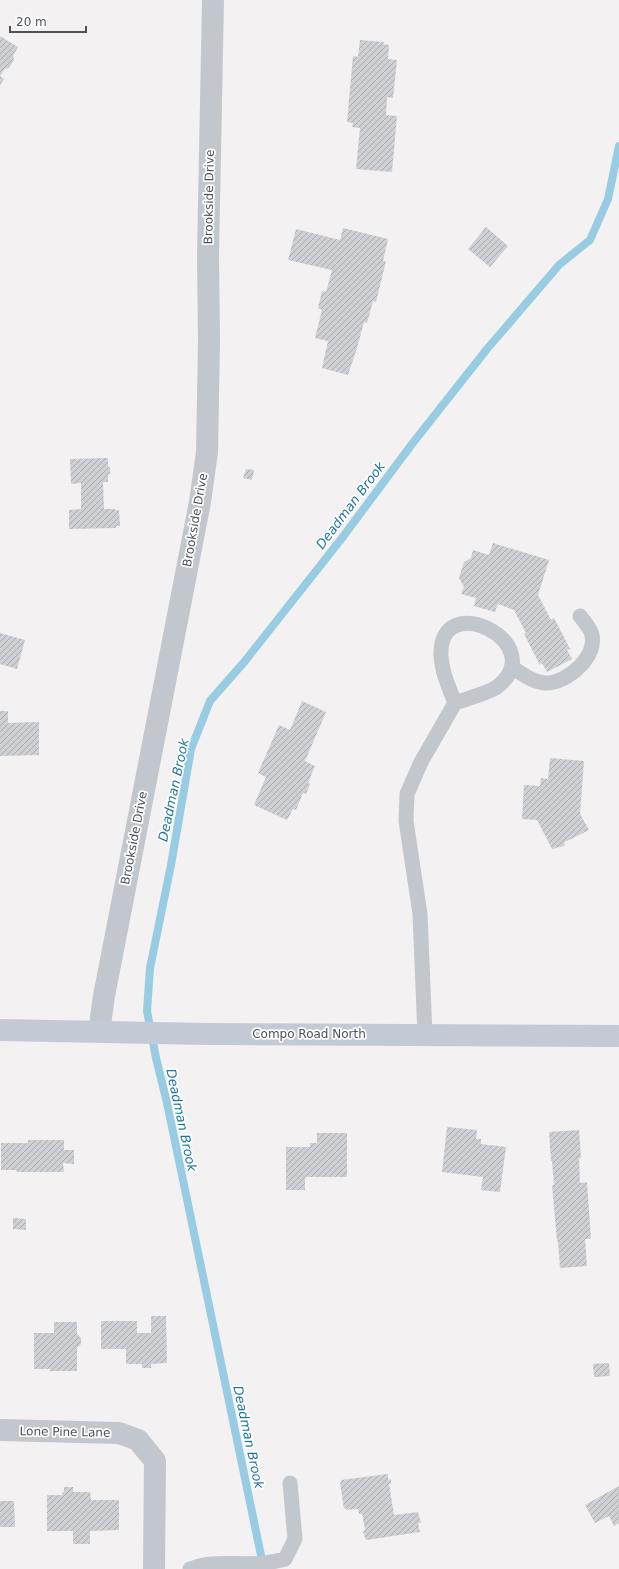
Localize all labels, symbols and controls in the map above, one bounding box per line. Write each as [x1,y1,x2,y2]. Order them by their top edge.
scale bar [10,8,86,34]
text: 20 m [16,15,47,29]
street label: Brookside Drive [201,149,217,245]
water label: Deadman Brook [313,459,388,552]
street label: Brookside Drive [180,472,210,568]
water label: Deadman Brook [155,737,192,843]
street label: Brookside Drive [118,790,150,886]
street label: Compo Road North [252,1027,366,1041]
water label: Deadman Brook [163,1067,200,1173]
water label: Deadman Brook [230,1384,267,1490]
street label: Lone Pine Lane [20,1424,110,1440]

